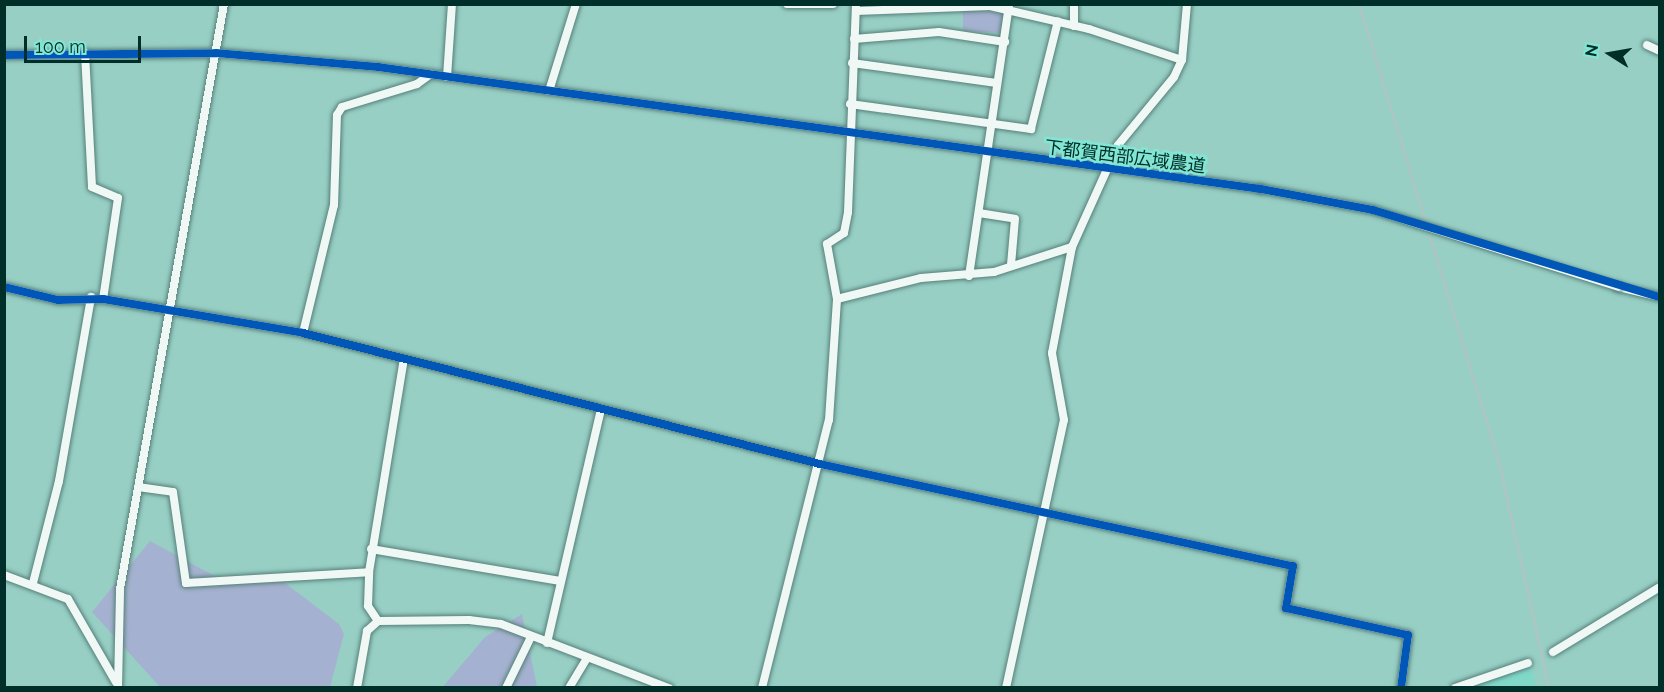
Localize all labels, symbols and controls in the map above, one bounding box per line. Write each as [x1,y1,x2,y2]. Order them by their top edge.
scale bar [27,24,144,62]
north arrow [1580,24,1640,84]
text: 100 m [35,36,86,57]
text: N [1581,43,1602,58]
street label: 下都賀西部広域農道 [1043,136,1207,178]

